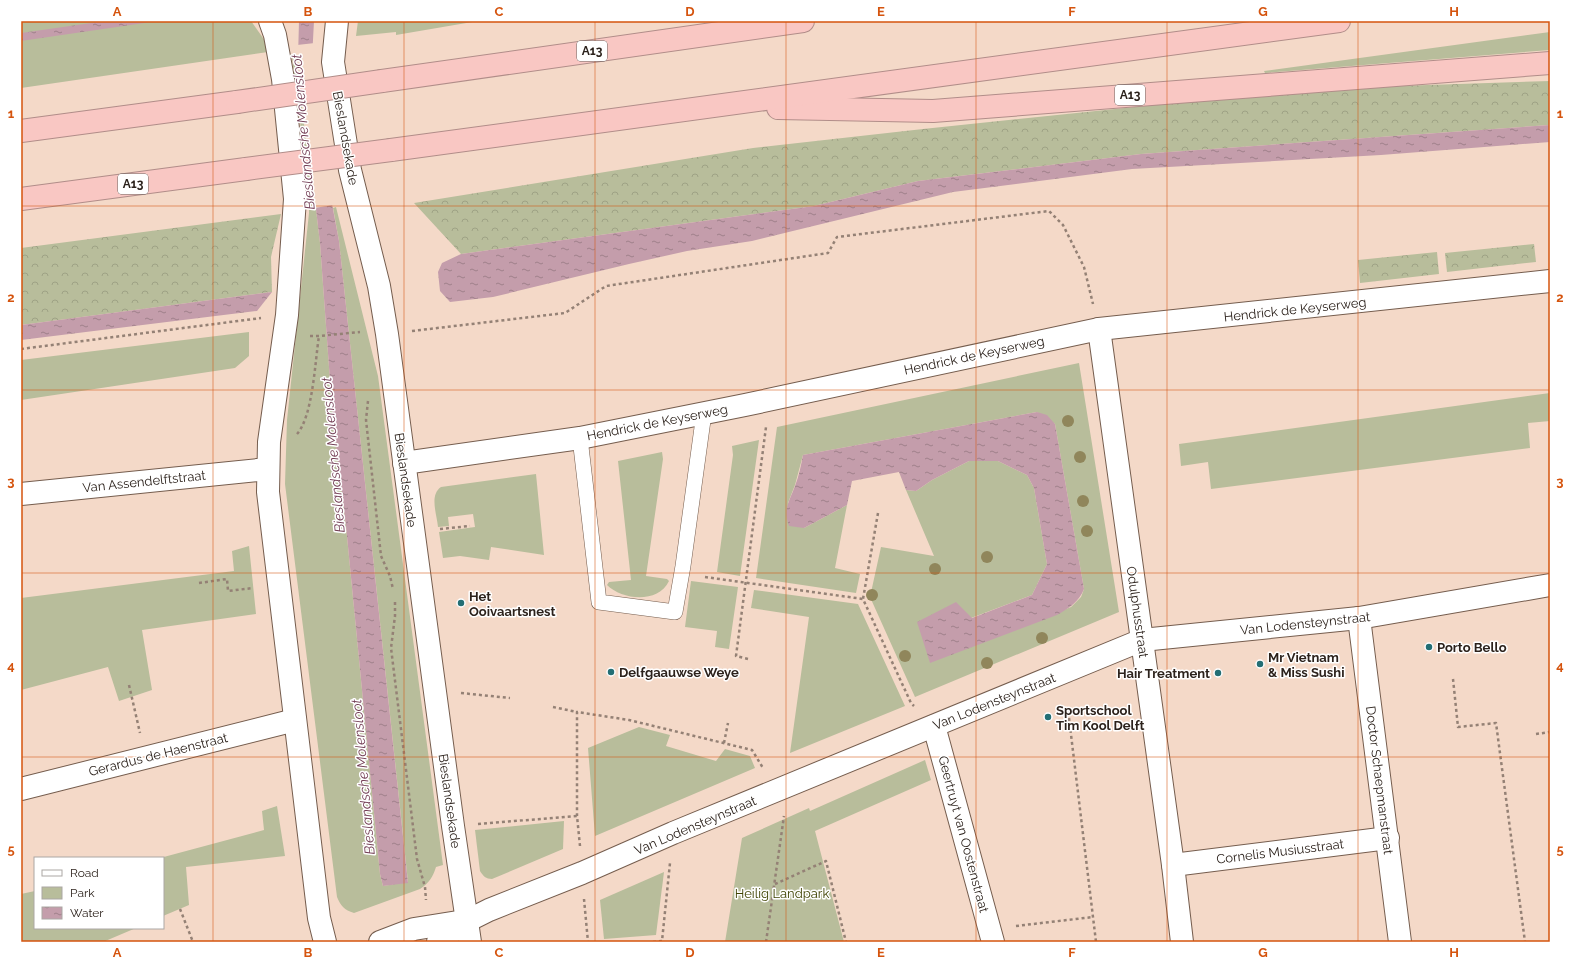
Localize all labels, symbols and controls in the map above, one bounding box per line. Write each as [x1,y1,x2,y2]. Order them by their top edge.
text: A [113,4,122,19]
text: B [304,4,313,19]
text: C [495,4,504,19]
text: D [685,4,695,19]
text: E [877,4,885,19]
text: F [1068,4,1076,19]
text: G [1258,4,1268,19]
text: H [1449,4,1459,19]
road number: A13 [577,41,607,61]
water label: Bieslandsche Molensloot [288,53,318,210]
road number: A13 [1115,85,1145,105]
street label: Bieslandsekade [330,90,361,187]
text: 1 [8,106,15,121]
text: 1 [1557,106,1564,121]
road number: A13 [118,174,148,194]
text: 2 [7,290,15,305]
text: 2 [1556,290,1564,305]
street label: Hendrick de Keyserweg [1223,295,1367,324]
street label: Hendrick de Keyserweg [902,333,1046,378]
water label: Bieslandsche Molensloot [318,376,348,533]
street label: Hendrick de Keyserweg [585,401,729,444]
street label: Bieslandsekade [391,432,420,529]
street label: Van Assendelftstraat [82,468,207,495]
text: 3 [7,474,15,489]
text: 3 [1556,474,1564,489]
street label: Odulphusstraat [1124,565,1151,659]
place label: Het Ooivaartsnest [469,589,555,619]
marker: Het Ooivaartsnest [456,598,466,608]
street label: Van Lodensteynstraat [1239,609,1372,638]
place label: Porto Bello [1437,640,1507,655]
marker: Porto Bello [1424,642,1434,652]
place label: Mr Vietnam & Miss Sushi [1268,650,1344,680]
text: 4 [7,658,15,673]
text: 4 [1556,658,1564,673]
marker: Mr Vietnam & Miss Sushi [1255,659,1265,669]
place label: Delfgaauwse Weye [619,665,739,680]
place label: Hair Treatment [1117,666,1210,681]
marker: Delfgaauwse Weye [606,667,616,677]
marker: Hair Treatment [1213,668,1223,678]
street label: Van Lodensteynstraat [931,670,1058,733]
water label: Bieslandsche Molensloot [348,698,378,855]
place label: Sportschool Tim Kool Delft [1056,703,1144,733]
street label: Doctor Schaepmanstraat [1363,705,1396,856]
marker: Sportschool Tim Kool Delft [1043,712,1053,722]
street label: Gerardus de Haenstraat [87,730,230,779]
street label: Bieslandsekade [435,753,464,850]
street label: Geertruyt van Oostenstraat [935,754,992,915]
street label: Van Lodensteynstraat [632,793,759,858]
street label: Cornelis Musiusstraat [1215,836,1345,867]
text: 5 [7,842,15,857]
text: 5 [1556,842,1564,857]
legend [34,857,164,929]
text: Road [70,866,99,880]
text: Park [70,886,95,900]
park label: Heilig Landpark [735,886,829,901]
text: Water [70,906,104,920]
text: A [113,945,122,960]
text: B [304,945,313,960]
text: C [495,945,504,960]
text: D [685,945,695,960]
text: E [877,945,885,960]
text: F [1068,945,1076,960]
text: G [1258,945,1268,960]
text: H [1449,945,1459,960]

